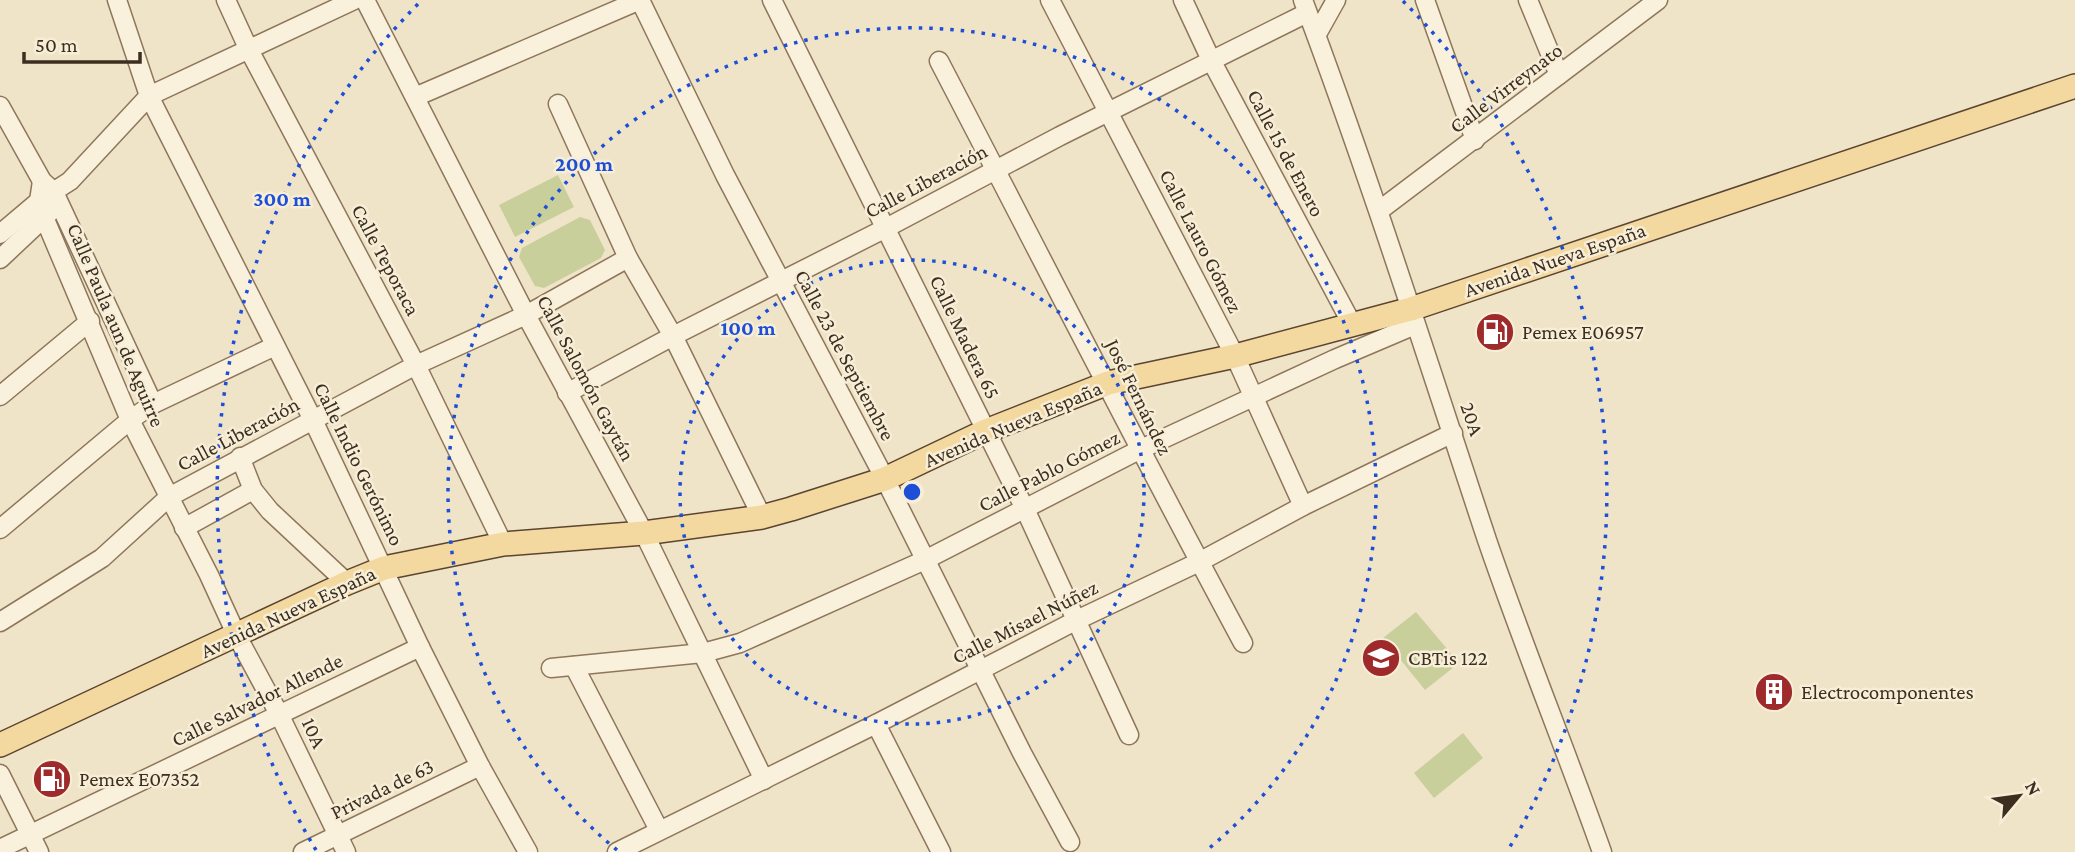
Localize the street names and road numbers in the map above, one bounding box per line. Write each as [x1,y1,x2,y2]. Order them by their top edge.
street label: Calle Virreynato [1445,38,1567,138]
street label: Calle 15 de Enero [1242,85,1330,221]
street label: Calle Liberación [861,139,991,223]
street label: Calle Lauro Gómez [1155,165,1248,317]
street label: Calle Teporaca [347,200,426,320]
street label: Avenida Nueva España [1461,218,1649,302]
street label: Calle Paula aun de Aguirre [62,219,170,431]
street label: Calle 23 de Septiembre [790,265,900,445]
street label: Calle Madera 65 [925,271,1005,403]
street label: Calle Salomón Gaytán [532,291,640,465]
street label: José Fernández [1100,333,1177,459]
street label: Avenida Nueva España [921,376,1106,472]
street label: Calle Indio Gerónimo [309,378,409,550]
street label: Calle Liberación [173,392,303,476]
street label: 20A [1455,399,1489,439]
street label: Calle Pablo Gómez [974,425,1124,517]
street label: Avenida Nueva España [197,561,380,663]
street label: Calle Misael Núñez [948,575,1102,669]
street label: Calle Salvador Allende [168,648,346,752]
street label: 10A [297,714,331,752]
street label: Privada de 63 [327,754,437,824]

